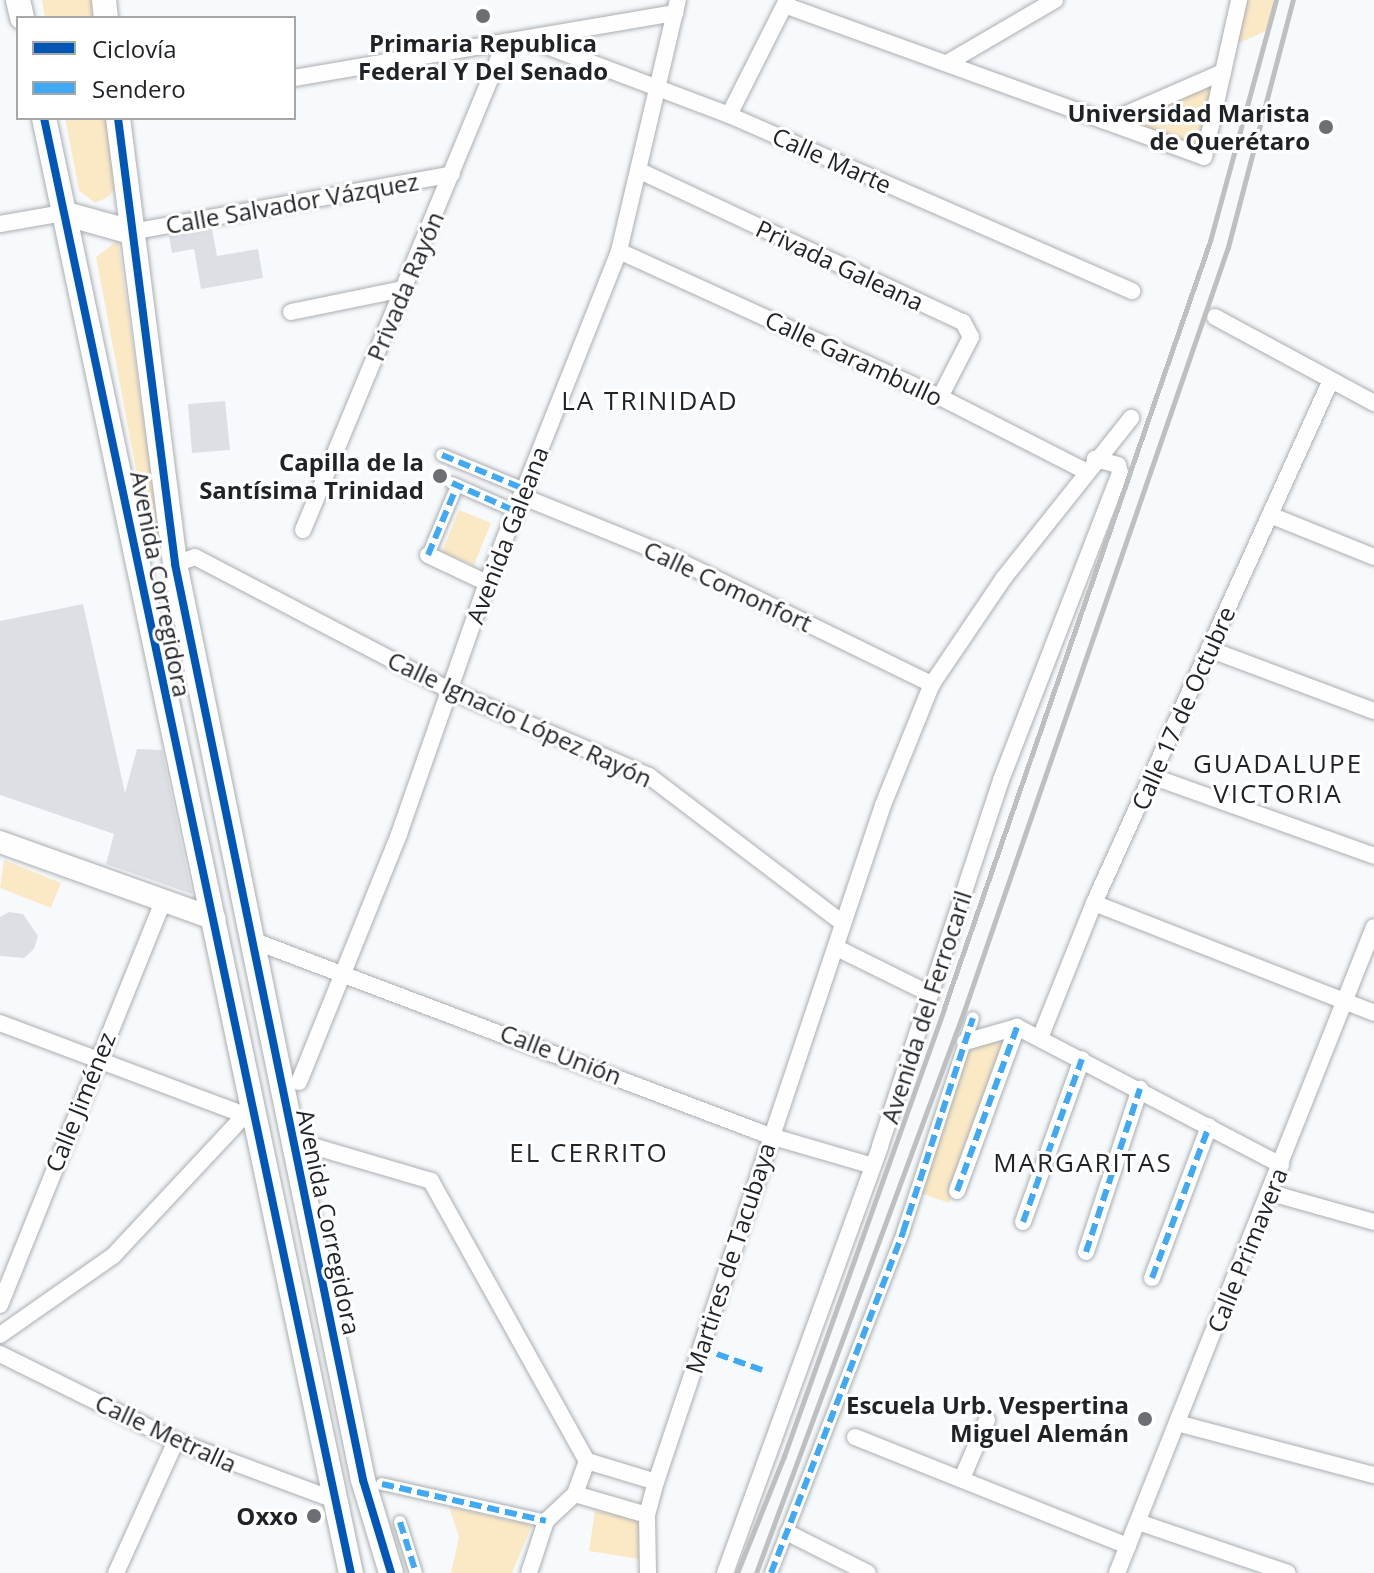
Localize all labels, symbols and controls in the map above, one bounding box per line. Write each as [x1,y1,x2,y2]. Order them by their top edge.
marker: Primaria Republica Federal Y Del Senado [474,7,492,25]
legend [16,16,296,120]
place label: Primaria Republica Federal Y Del Senado [358,29,608,85]
text: Ciclovía [92,32,177,65]
text: Sendero [92,72,186,105]
place label: Universidad Marista de Querétaro [1067,99,1310,155]
marker: Universidad Marista de Querétaro [1317,118,1335,136]
street label: Calle Marte [768,121,896,199]
street label: Calle Salvador Vázquez [163,167,421,239]
street label: Privada Rayón [361,207,449,365]
street label: Privada Galeana [752,214,928,316]
street label: Calle Garambullo [761,304,947,412]
district label: LA TRINIDAD [561,385,739,417]
street label: Avenida Galeana [460,442,554,628]
place label: Capilla de la Santísima Trinidad [199,448,424,504]
marker: Capilla de la Santísima Trinidad [431,467,449,485]
street label: Avenida Corregidora [125,469,197,699]
street label: Calle Comonfort [639,534,817,638]
street label: Calle 17 de Octubre [1125,602,1241,814]
street label: Calle Ignacio López Rayón [383,645,657,793]
district label: GUADALUPE VICTORIA [1193,748,1363,810]
street label: Avenida del Ferrocaril [875,887,977,1127]
street label: Calle Unión [496,1018,626,1090]
street label: Calle Jiménez [39,1028,121,1176]
street label: Avenida Corregidora [291,1107,367,1337]
district label: EL CERRITO [509,1137,669,1169]
street label: Martires de Tacubaya [679,1139,781,1377]
district label: MARGARITAS [993,1147,1173,1179]
street label: Calle Primavera [1201,1164,1293,1336]
street label: Calle Metralla [91,1388,241,1478]
place label: Escuela Urb. Vespertina Miguel Alemán [846,1391,1129,1447]
marker: Escuela Urb. Vespertina Miguel Alemán [1136,1410,1154,1428]
place label: Oxxo [236,1502,298,1530]
marker: Oxxo [305,1507,323,1525]

